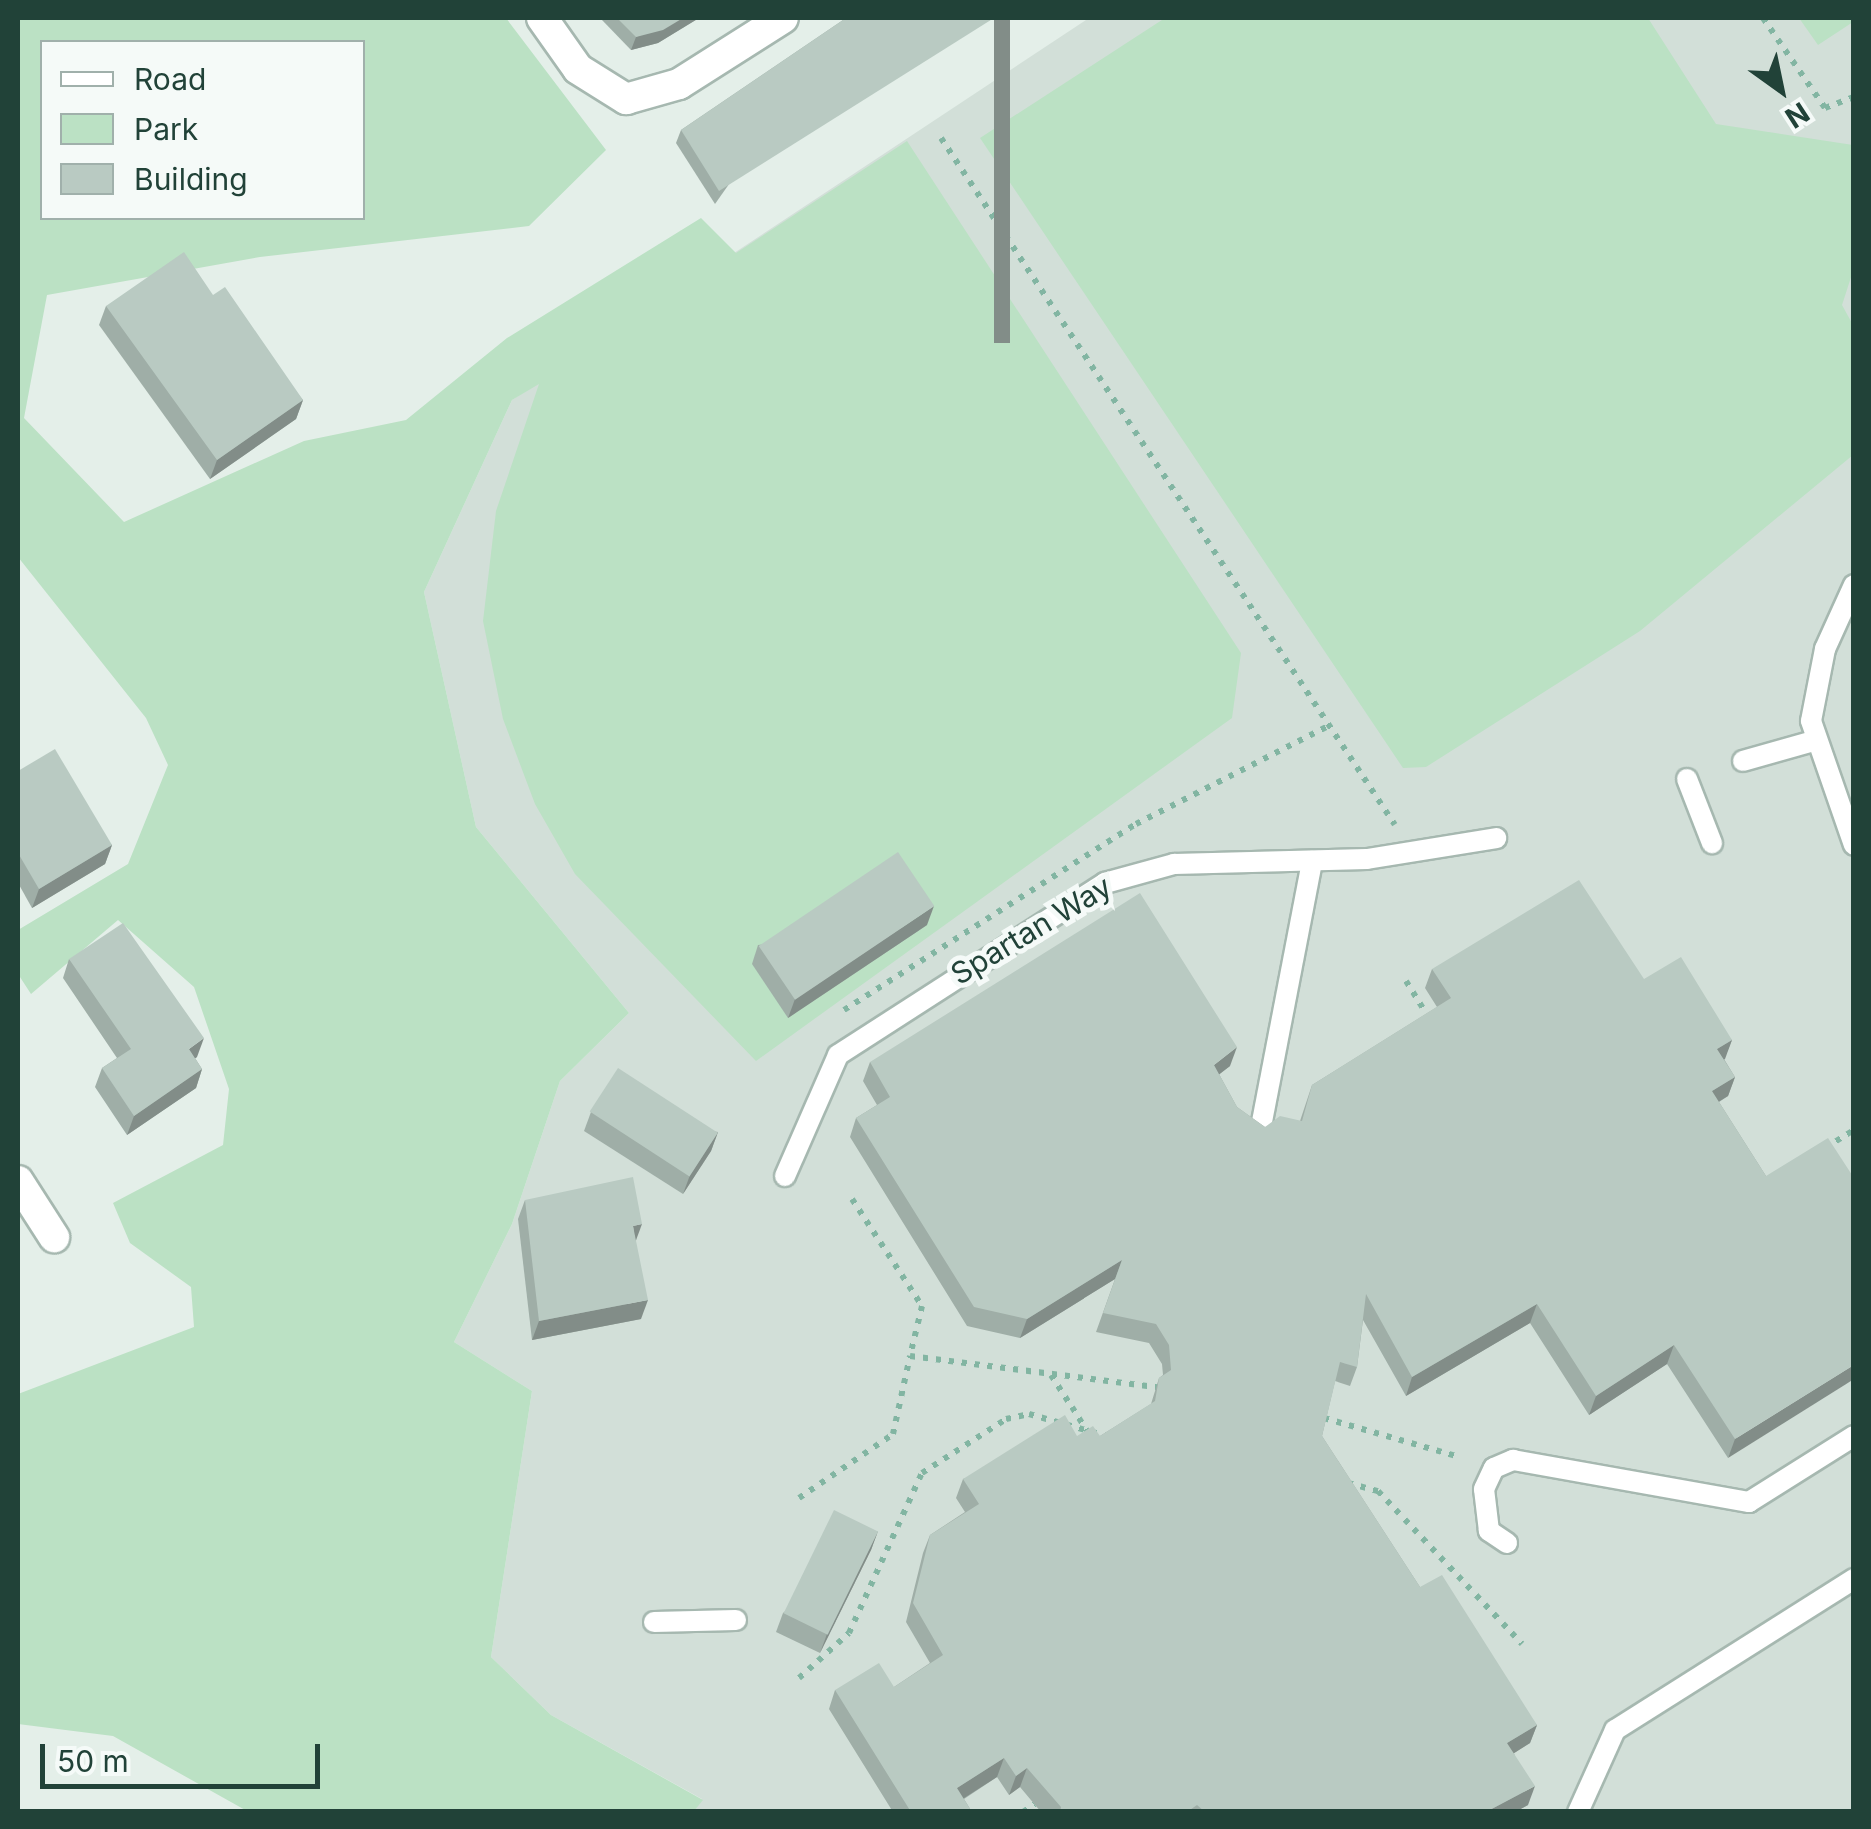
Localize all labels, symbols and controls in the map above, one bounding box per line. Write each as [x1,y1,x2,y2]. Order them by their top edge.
legend [40,40,365,220]
north arrow [1731,40,1831,140]
text: Road [134,61,206,97]
text: N [1779,95,1816,135]
text: Park [134,111,198,147]
text: Building [134,161,248,197]
street label: Spartan Way [944,868,1118,992]
scale bar [45,1724,325,1786]
text: 50 m [57,1743,129,1779]

